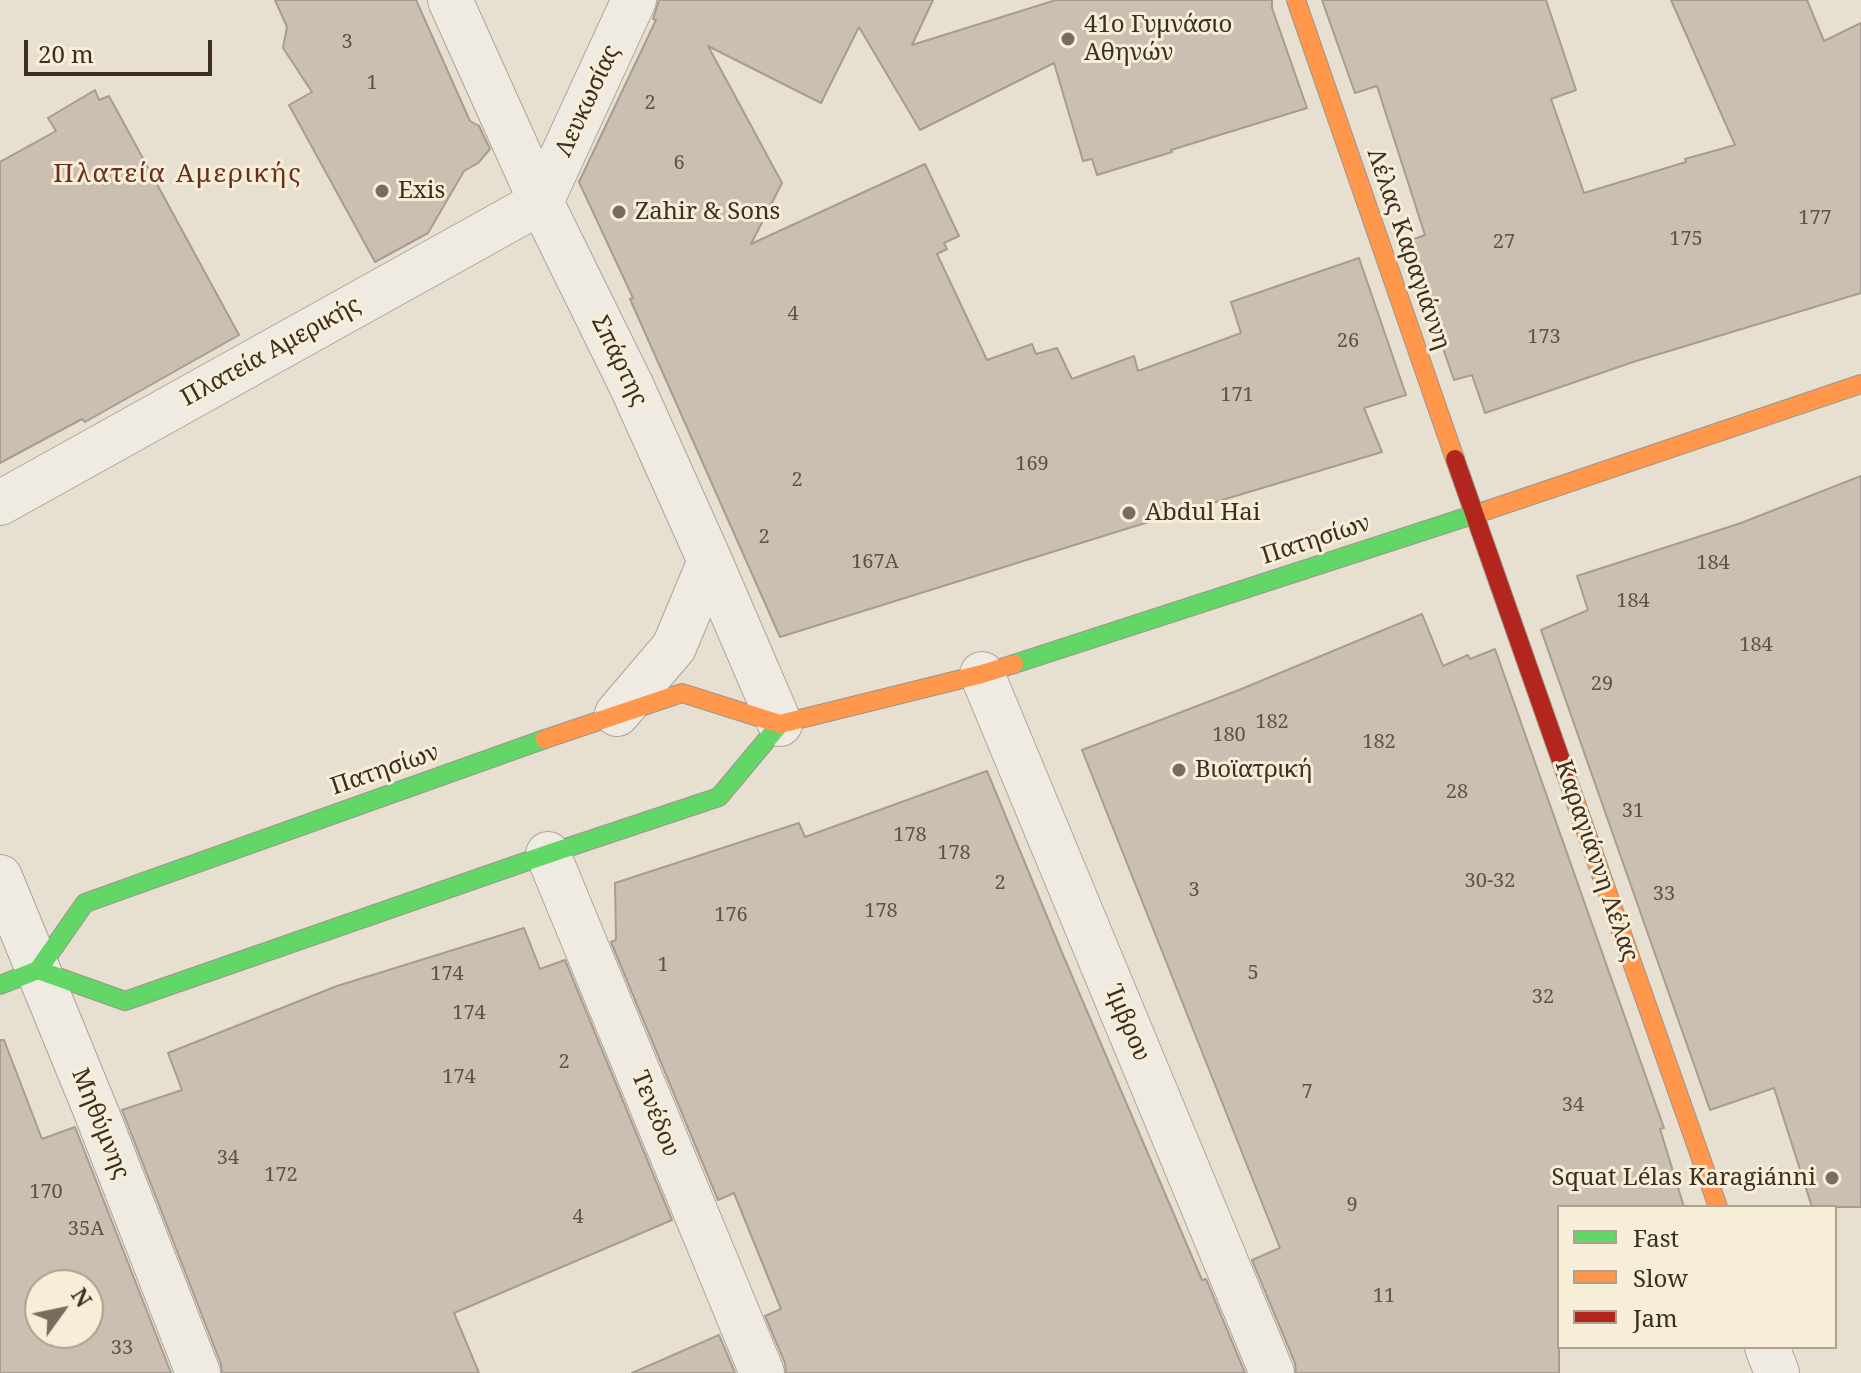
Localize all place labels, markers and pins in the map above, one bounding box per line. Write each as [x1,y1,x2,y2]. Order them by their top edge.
place label: 41ο Γυμνάσιο Αθηνών [1084,11,1232,67]
marker: 41ο Γυμνάσιο Αθηνών [1059,30,1077,48]
place label: Exis [398,177,445,205]
marker: Exis [373,182,391,200]
place label: Zahir & Sons [635,198,780,226]
marker: Zahir & Sons [610,203,628,221]
place label: Abdul Hai [1145,499,1261,527]
marker: Abdul Hai [1120,504,1138,522]
place label: Βιοϊατρική [1195,756,1312,784]
marker: Βιοϊατρική [1170,761,1188,779]
place label: Squat Lélas Karagiánni [1552,1164,1816,1192]
marker: Squat Lélas Karagiánni [1823,1169,1841,1187]

